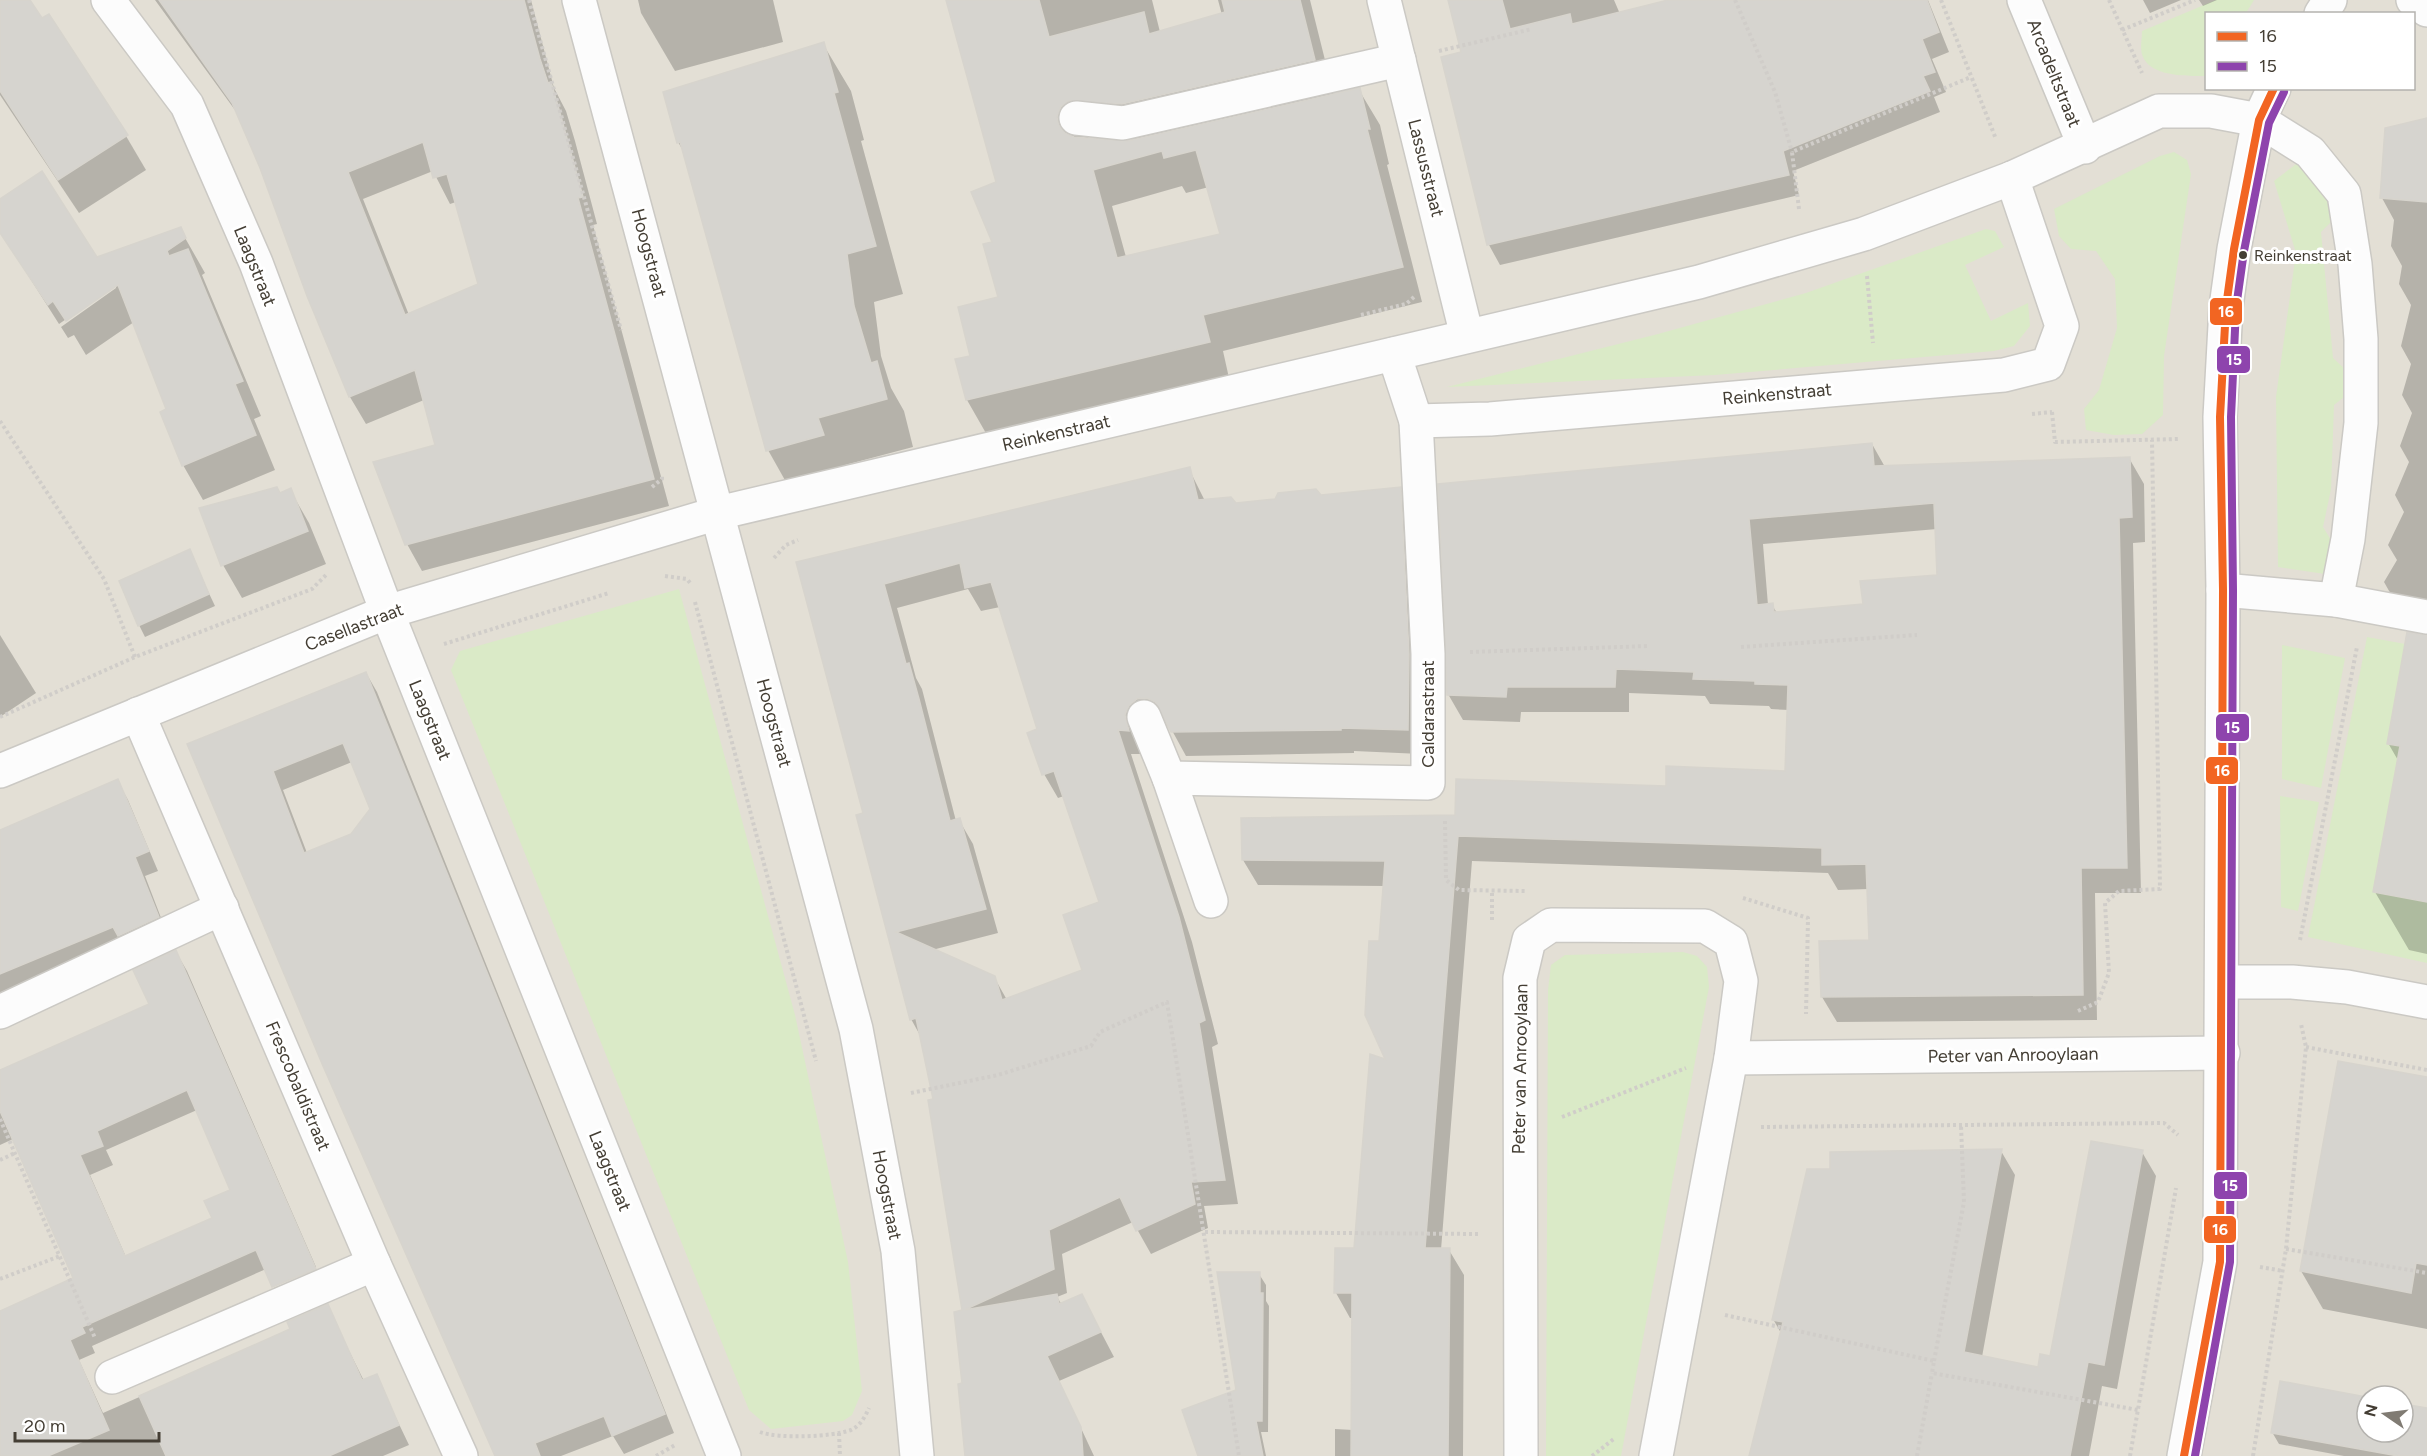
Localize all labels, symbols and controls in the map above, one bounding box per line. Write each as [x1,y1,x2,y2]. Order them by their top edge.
legend [2205,12,2415,90]
street label: Arcadeltstraat [2022,16,2086,131]
text: 16 [2259,25,2277,47]
text: 15 [2259,55,2277,77]
street label: Lassusstraat [1403,117,1449,219]
street label: Hoogstraat [627,206,672,300]
street label: Laagstraat [229,223,281,310]
place label: Reinkenstraat [2254,246,2352,265]
marker: Reinkenstraat [2237,249,2249,261]
line badge: 16 [2209,297,2243,326]
text: 16 [2218,302,2234,321]
line badge: 15 [2216,345,2251,374]
text: 15 [2226,350,2242,369]
street label: Reinkenstraat [1721,378,1833,410]
street label: Reinkenstraat [1000,410,1112,456]
street label: Casellastraat [302,598,407,656]
street label: Caldarastraat [1417,660,1439,768]
street label: Hoogstraat [752,676,797,770]
street label: Laagstraat [404,677,456,764]
line badge: 15 [2215,713,2250,742]
text: 15 [2224,718,2240,737]
line badge: 16 [2205,756,2239,785]
text: 16 [2214,761,2230,780]
street label: Peter van Anrooylaan [1508,983,1532,1155]
street label: Frescobaldistraat [261,1018,335,1154]
street label: Peter van Anrooylaan [1927,1043,2099,1067]
street label: Laagstraat [584,1128,636,1215]
street label: Hoogstraat [867,1148,907,1242]
line badge: 15 [2213,1171,2248,1200]
text: 15 [2222,1176,2238,1195]
line badge: 16 [2203,1215,2237,1244]
text: 16 [2212,1220,2228,1239]
north arrow [2355,1384,2415,1444]
text: N [2360,1402,2382,1419]
scale bar [15,1405,159,1443]
text: 20 m [24,1415,65,1437]

